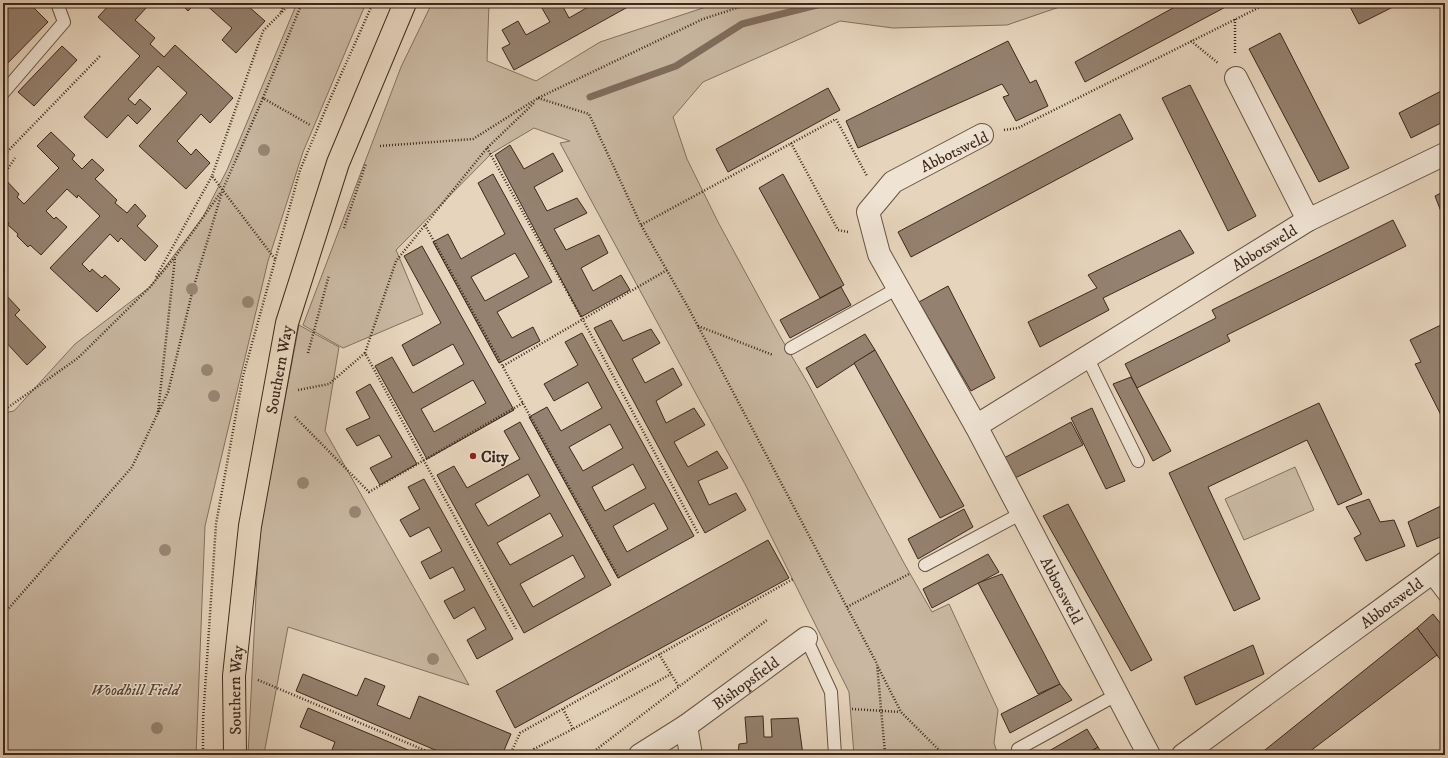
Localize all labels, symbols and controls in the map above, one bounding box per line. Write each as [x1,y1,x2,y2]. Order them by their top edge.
street label: Abbotsweld [917,127,992,177]
street label: Abbotsweld [1228,220,1301,276]
street label: Southern Way [262,323,297,416]
place label: City [481,447,509,467]
marker: City [468,451,478,461]
street label: Abbotsweld [1036,554,1087,628]
street label: Abbotsweld [1356,574,1427,633]
street label: Southern Way [225,644,248,735]
street label: Bishopsfield [709,652,783,714]
park label: Woodhill Field [91,680,182,700]

